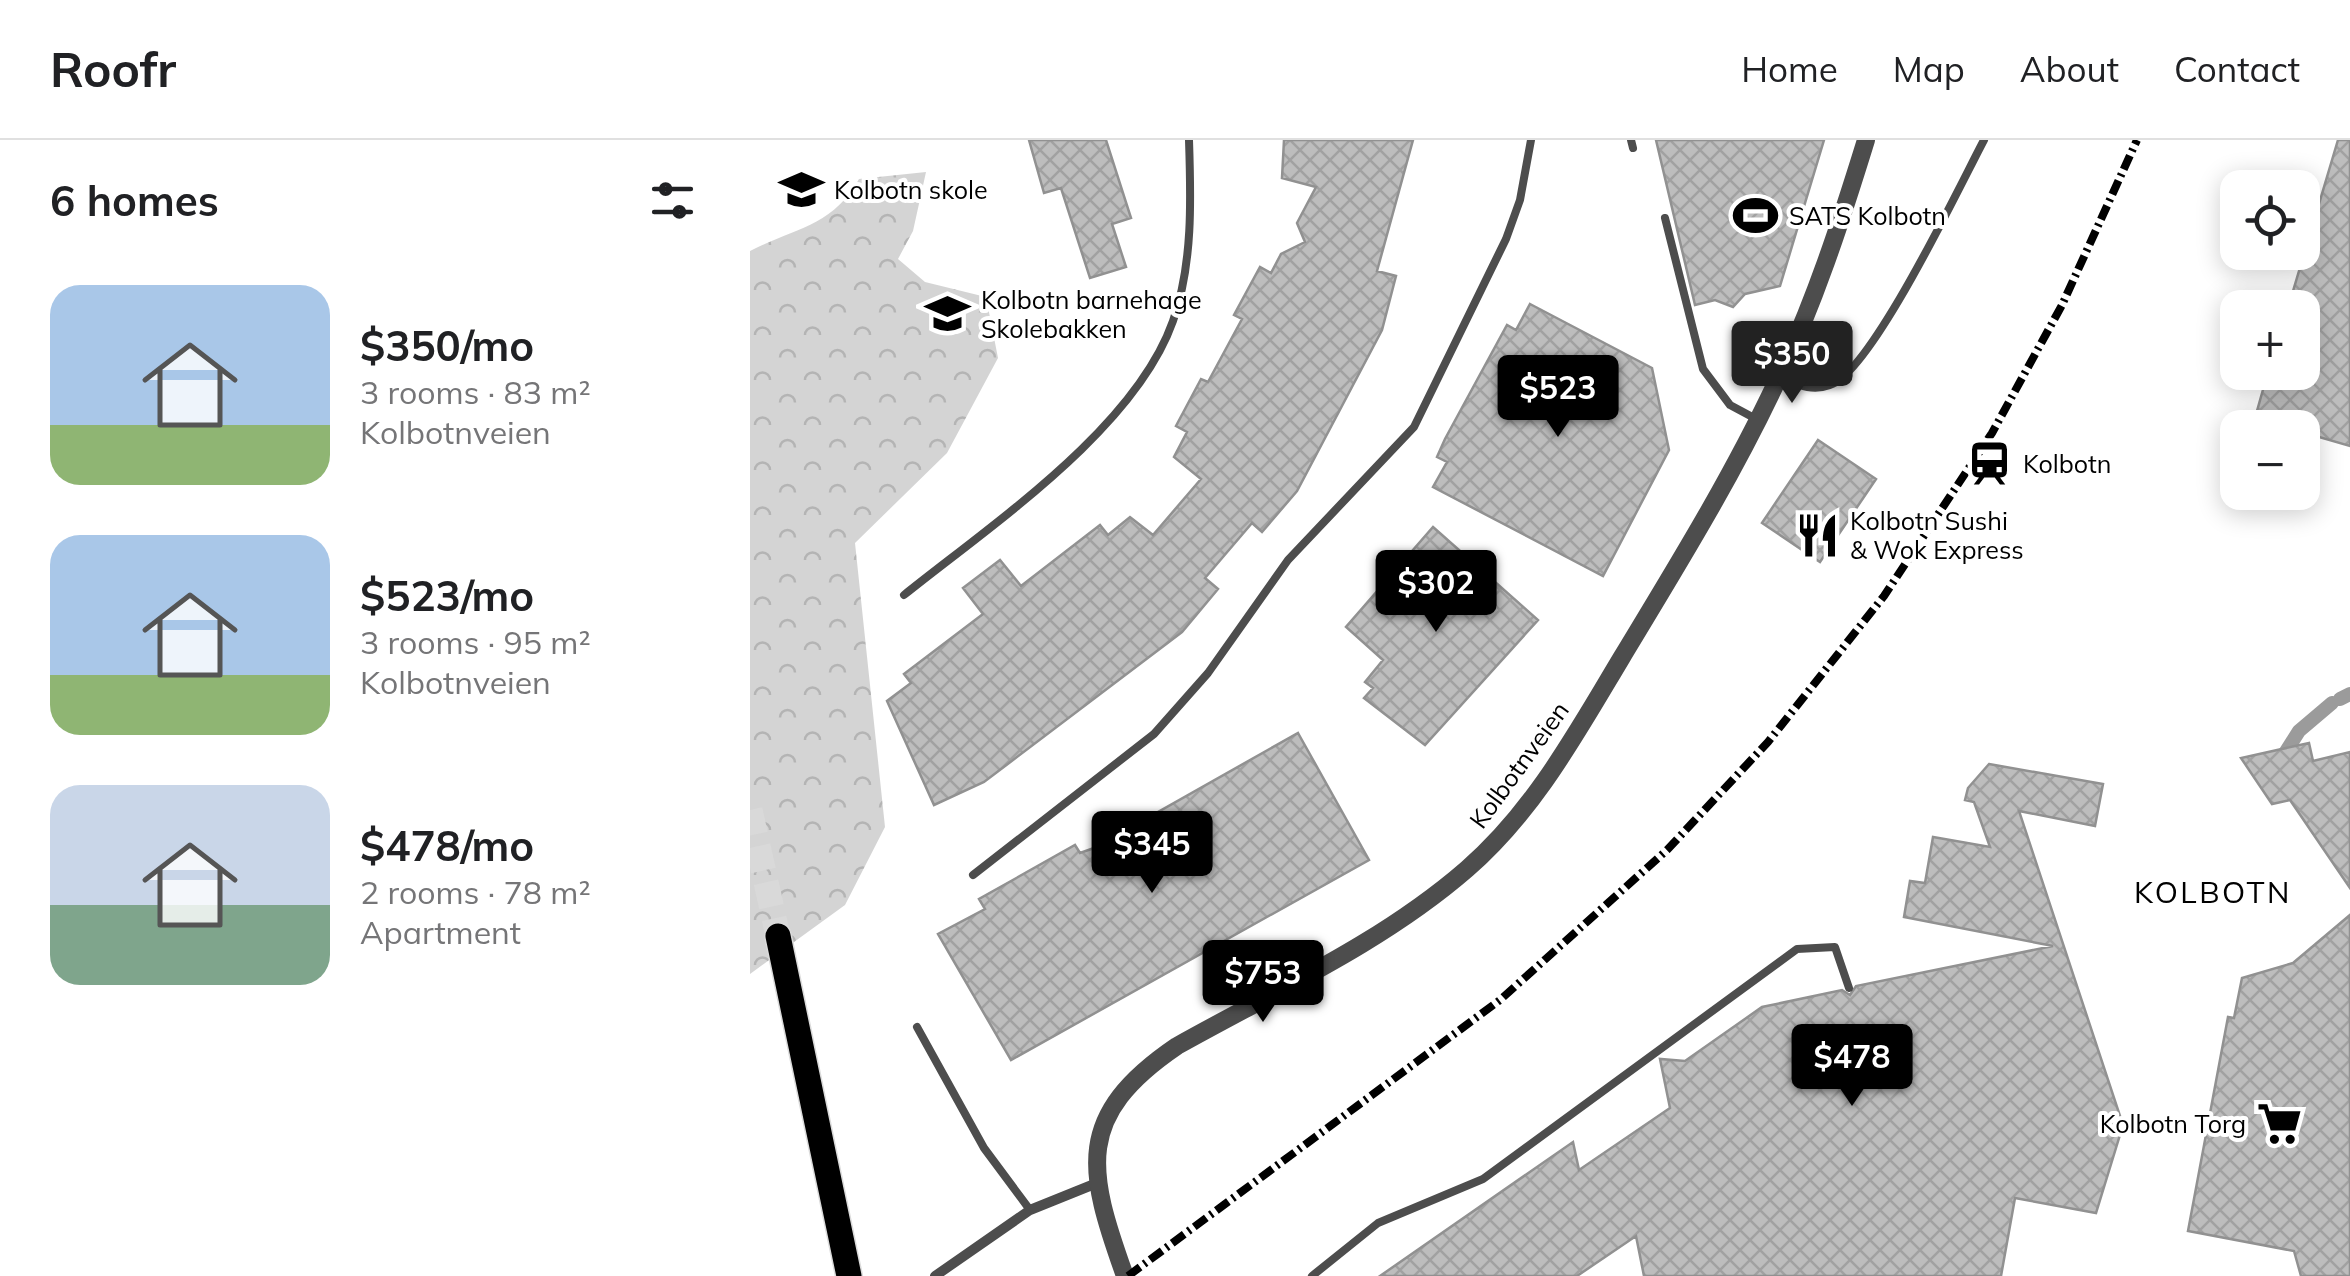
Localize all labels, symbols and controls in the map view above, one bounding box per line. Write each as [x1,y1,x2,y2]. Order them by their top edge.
text: Roofr [50,39,176,99]
text: Home [1741,47,1838,91]
text: Map [1893,47,1965,91]
text: About [2020,47,2119,91]
text: Contact [2174,47,2300,91]
school or university icon: Kolbotn skole [777,166,825,214]
map controls [2220,170,2320,510]
button: locate [2220,170,2320,270]
icon: filters [645,173,700,228]
text: 6 homes [50,174,219,227]
place label: Kolbotn skole [834,174,988,205]
sports icon: SATS Kolbotn [1732,192,1780,240]
place label: SATS Kolbotn [1789,200,1946,231]
place label: Kolbotn barnehage Skolebakken [981,284,1202,344]
school or university icon: Kolbotn barnehage Skolebakken [924,290,972,338]
button: + [2220,290,2320,390]
text: $350/mo [360,319,534,372]
pin: $350 [1733,321,1851,406]
icon: home [130,325,250,445]
text: $350 [1754,333,1830,373]
pin: $523 [1499,355,1617,440]
text: $523 [1520,367,1596,407]
text: 3 rooms · 83 m² [360,372,591,412]
button: − [2220,410,2320,510]
text: Kolbotnveien [360,412,551,452]
station icon: Kolbotn [1966,440,2014,488]
place label: Kolbotn [2023,448,2111,479]
place label: Kolbotn Sushi & Wok Express [1850,505,2024,565]
restaurant icon: Kolbotn Sushi & Wok Express [1793,511,1841,559]
pin: $302 [1377,550,1495,635]
text: $302 [1398,562,1474,602]
text: $523/mo [360,569,534,622]
icon: home [130,575,250,695]
text: 3 rooms · 95 m² [360,622,591,662]
text: Kolbotnveien [360,662,551,702]
street label: Kolbotnveien [1462,695,1575,834]
pin: $345 [1093,811,1211,896]
text: $478/mo [360,819,534,872]
text: $345 [1114,823,1190,863]
icon: home [130,825,250,945]
text: 2 rooms · 78 m² [360,872,591,912]
district label: KOLBOTN [2134,873,2292,911]
text: Apartment [360,912,521,952]
pin: $753 [1204,940,1322,1025]
text: $753 [1225,952,1301,992]
pin: $478 [1793,1024,1911,1109]
text: $478 [1814,1036,1890,1076]
supermarket icon: Kolbotn Torg [2255,1100,2303,1148]
place label: Kolbotn Torg [2100,1108,2246,1139]

